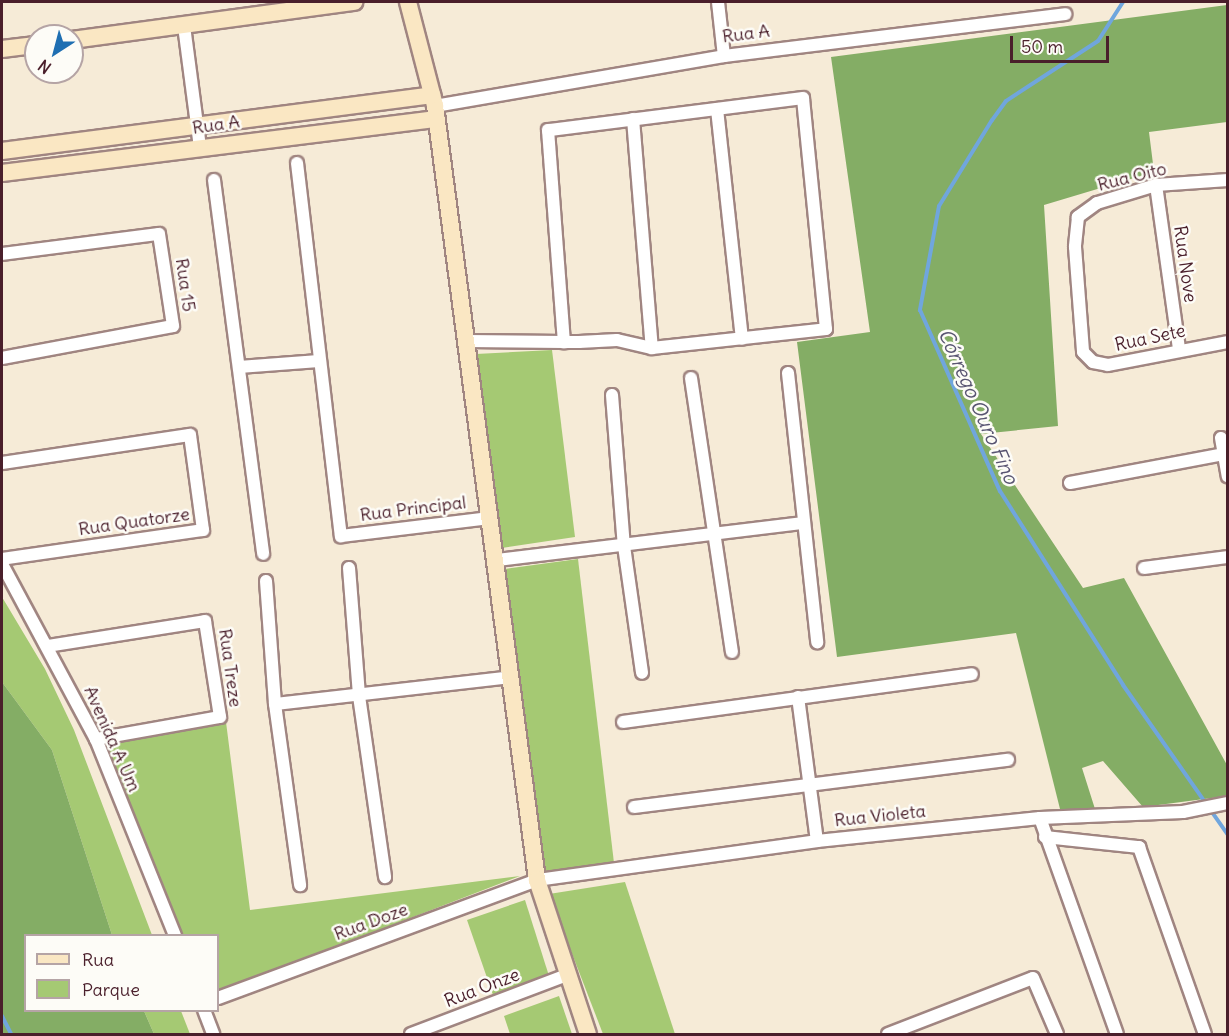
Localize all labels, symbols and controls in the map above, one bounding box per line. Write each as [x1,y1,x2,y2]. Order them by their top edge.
street label: Rua A [721,20,771,48]
north arrow [24,24,84,84]
scale bar [1013,24,1112,62]
text: 50 m [1021,35,1063,58]
text: N [34,56,55,78]
street label: Rua A [191,111,241,139]
street label: Rua Oito [1095,158,1169,196]
street label: Rua Nove [1169,224,1201,304]
street label: Rua 15 [171,257,199,313]
street label: Rua Sete [1113,320,1187,356]
water label: Córrego Ouro Fino [934,325,1024,487]
street label: Rua Principal [359,492,467,526]
street label: Rua Quatorze [77,504,191,540]
street label: Rua Treze [214,627,246,709]
street label: Avenida A Um [79,683,145,795]
street label: Rua Violeta [833,800,927,832]
street label: Rua Doze [331,899,411,945]
legend [24,934,219,1012]
text: Rua [82,948,114,971]
street label: Rua Onze [441,964,523,1012]
text: Parque [82,978,140,1001]

